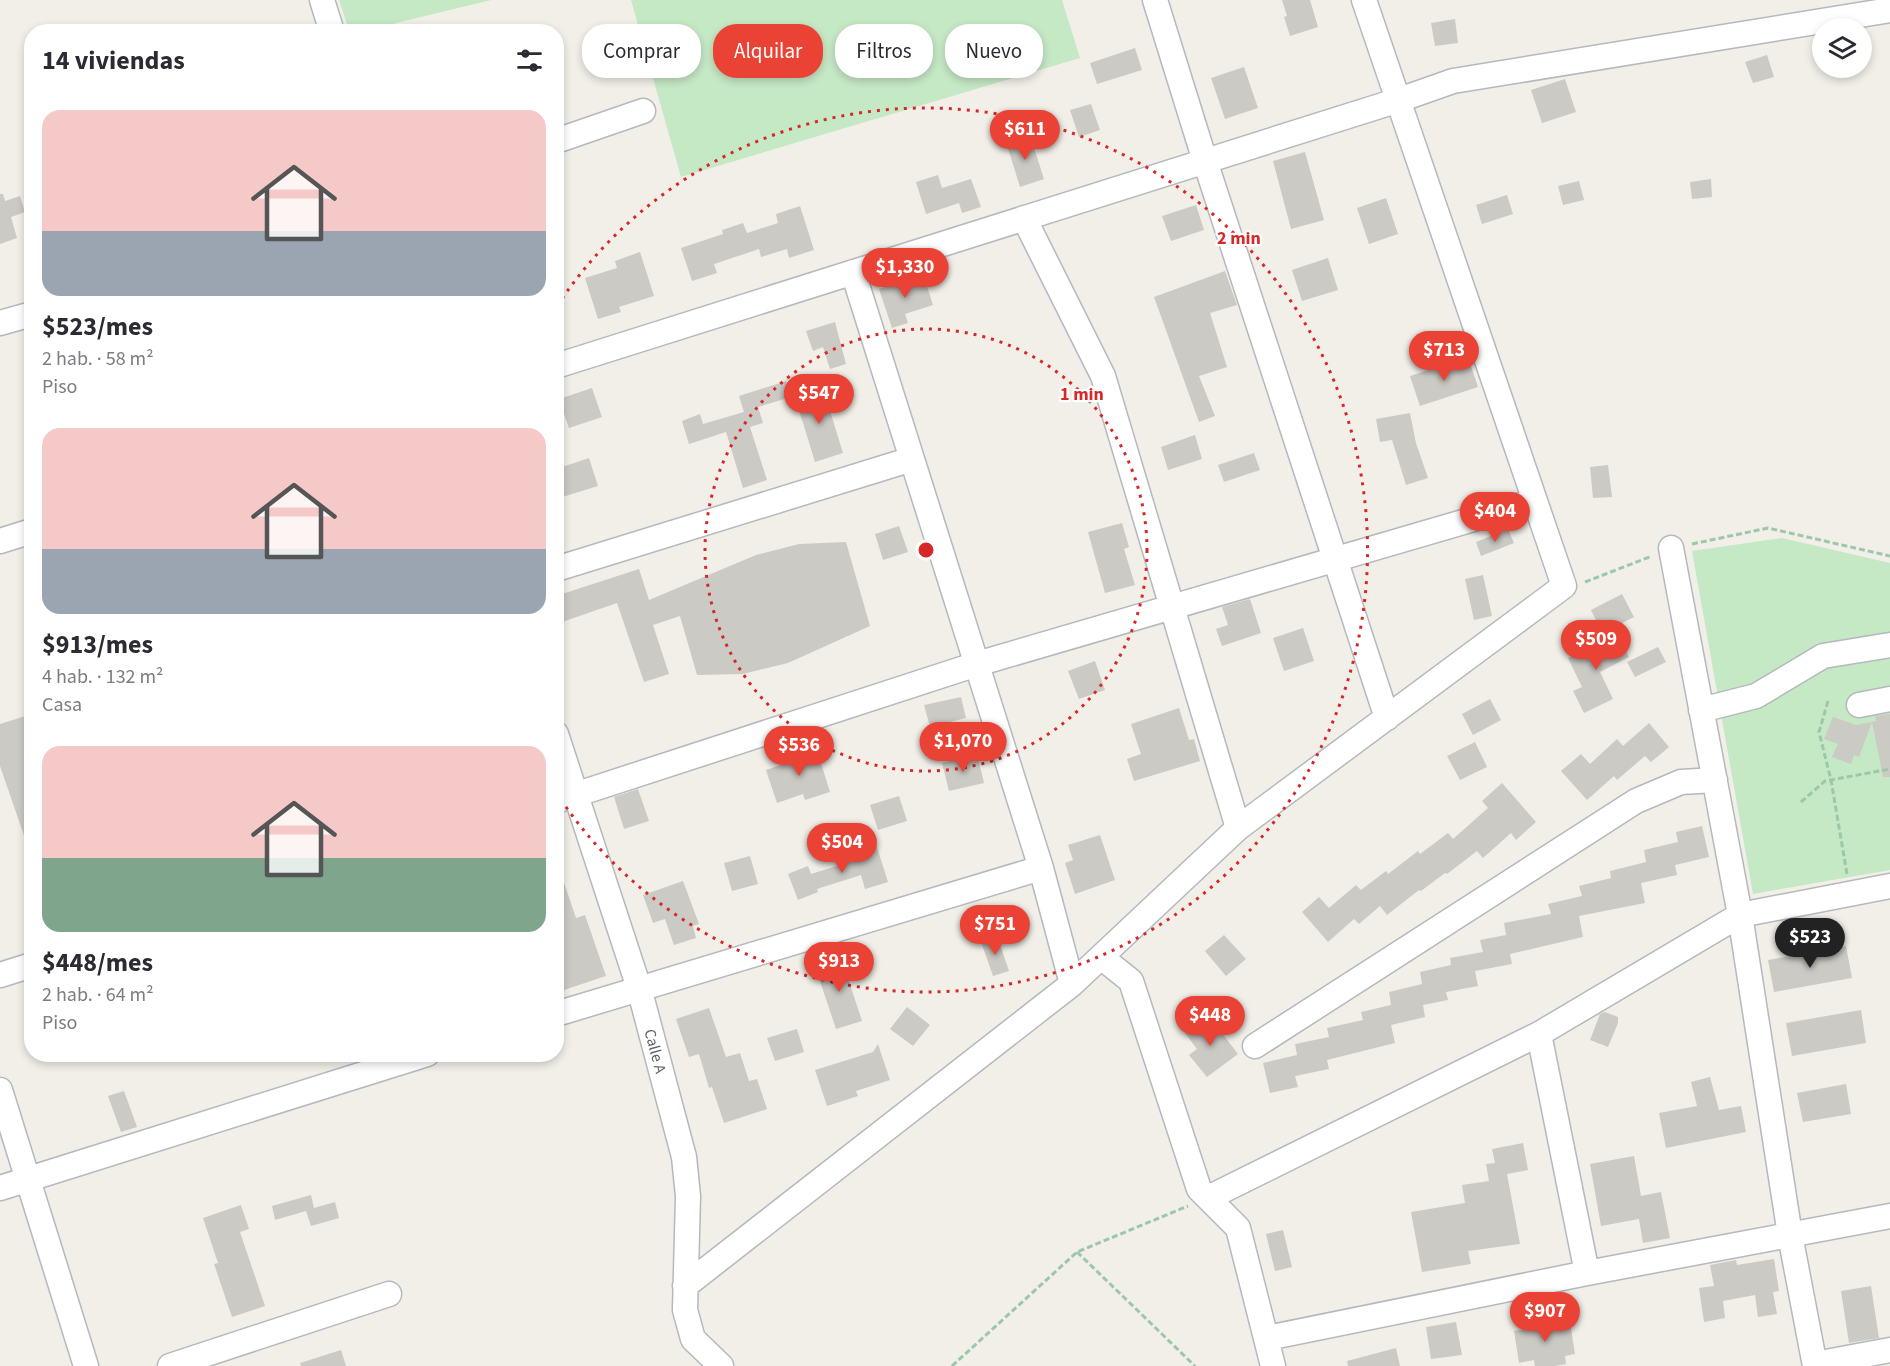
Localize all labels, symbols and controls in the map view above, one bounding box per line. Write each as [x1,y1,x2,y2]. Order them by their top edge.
map controls [1812,18,1872,78]
button: layers [1812,18,1872,78]
chip: Comprar [582,24,701,78]
chip: Alquilar [713,24,823,78]
chip: Filtros [835,24,933,78]
chip: Nuevo [945,24,1043,78]
text: 14 viviendas [42,42,185,79]
icon: filters [513,44,546,77]
pin: $611 [989,110,1061,161]
text: $611 [1004,115,1046,143]
icon: home [240,149,348,257]
text: 2 min [1217,226,1261,251]
pin: $1,330 [856,248,954,299]
text: $1,330 [876,253,934,281]
text: $523/mes [42,308,153,345]
pin: $713 [1408,331,1480,382]
text: $713 [1423,336,1465,364]
text: 2 hab. · 58 m² [42,345,154,373]
text: Piso [42,373,77,401]
pin: $547 [783,374,855,425]
text: $547 [798,379,840,407]
text: 1 min [1060,382,1104,407]
icon: home [240,467,348,575]
pin: $404 [1459,492,1531,543]
text: $404 [1474,497,1516,525]
centre of rings [916,540,936,560]
pin: $509 [1560,620,1632,671]
text: $509 [1575,625,1617,653]
text: $913/mes [42,626,153,663]
text: 4 hab. · 132 m² [42,663,163,691]
text: Casa [42,691,82,719]
pin: $1,070 [914,722,1012,773]
pin: $536 [763,726,835,777]
text: $1,070 [934,727,992,755]
text: $536 [778,731,820,759]
icon: home [240,785,348,893]
pin: $504 [806,823,878,874]
text: $504 [821,828,863,856]
pin: $751 [959,905,1031,956]
text: $751 [974,910,1016,938]
pin: $523 [1774,918,1846,969]
text: $523 [1789,923,1831,951]
pin: $913 [803,942,875,993]
text: $448/mes [42,944,153,981]
text: $913 [818,947,860,975]
text: 2 hab. · 64 m² [42,981,154,1009]
pin: $448 [1174,996,1246,1047]
text: $448 [1189,1001,1231,1029]
text: Piso [42,1009,77,1037]
street label: Calle A [639,1027,672,1076]
pin: $907 [1509,1292,1581,1343]
text: $907 [1524,1297,1566,1325]

